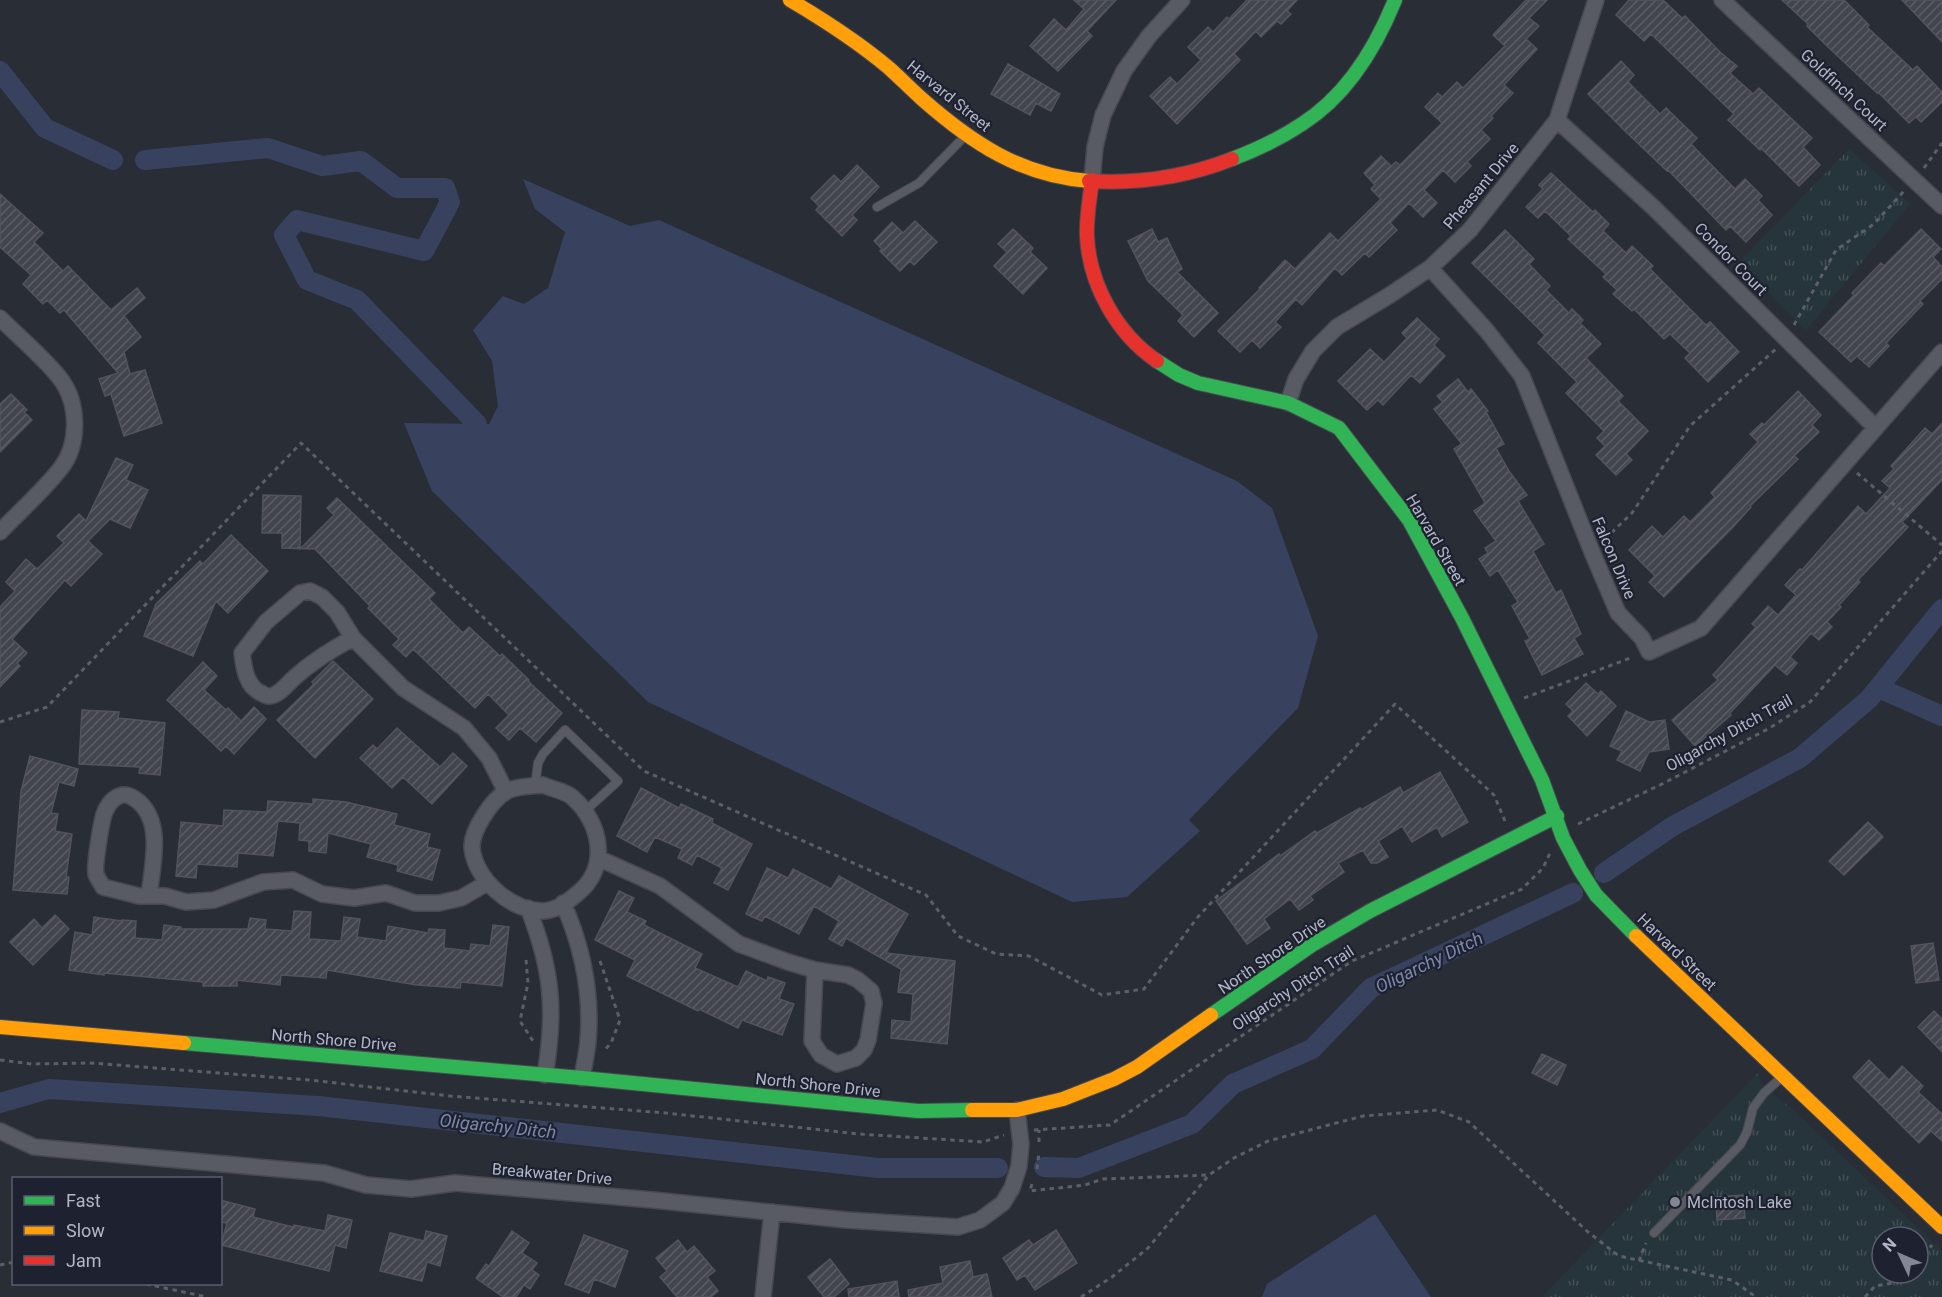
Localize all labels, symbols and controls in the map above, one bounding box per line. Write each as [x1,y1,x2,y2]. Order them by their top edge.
street label: Goldfinch Court [1797,45,1891,135]
street label: Harvard Street [903,56,995,136]
street label: Pheasant Drive [1439,139,1523,233]
street label: Condor Court [1691,219,1771,299]
street label: Harvard Street [1402,491,1470,589]
street label: Falcon Drive [1588,514,1640,602]
street label: Oligarchy Ditch Trail [1663,690,1795,776]
street label: Harvard Street [1634,910,1720,994]
street label: North Shore Drive [1215,912,1329,998]
water label: Oligarchy Ditch [1372,927,1486,997]
street label: Oligarchy Ditch Trail [1228,941,1358,1035]
street label: North Shore Drive [271,1025,397,1055]
street label: North Shore Drive [755,1069,881,1101]
water label: Oligarchy Ditch [439,1109,557,1143]
street label: Breakwater Drive [491,1159,613,1189]
legend [12,1177,222,1285]
text: Fast [66,1190,101,1211]
place label: McIntosh Lake [1687,1193,1792,1212]
marker: McIntosh Lake [1668,1195,1682,1209]
text: Slow [66,1220,105,1241]
north arrow [1870,1225,1930,1285]
text: N [1879,1234,1900,1256]
text: Jam [66,1250,102,1271]

